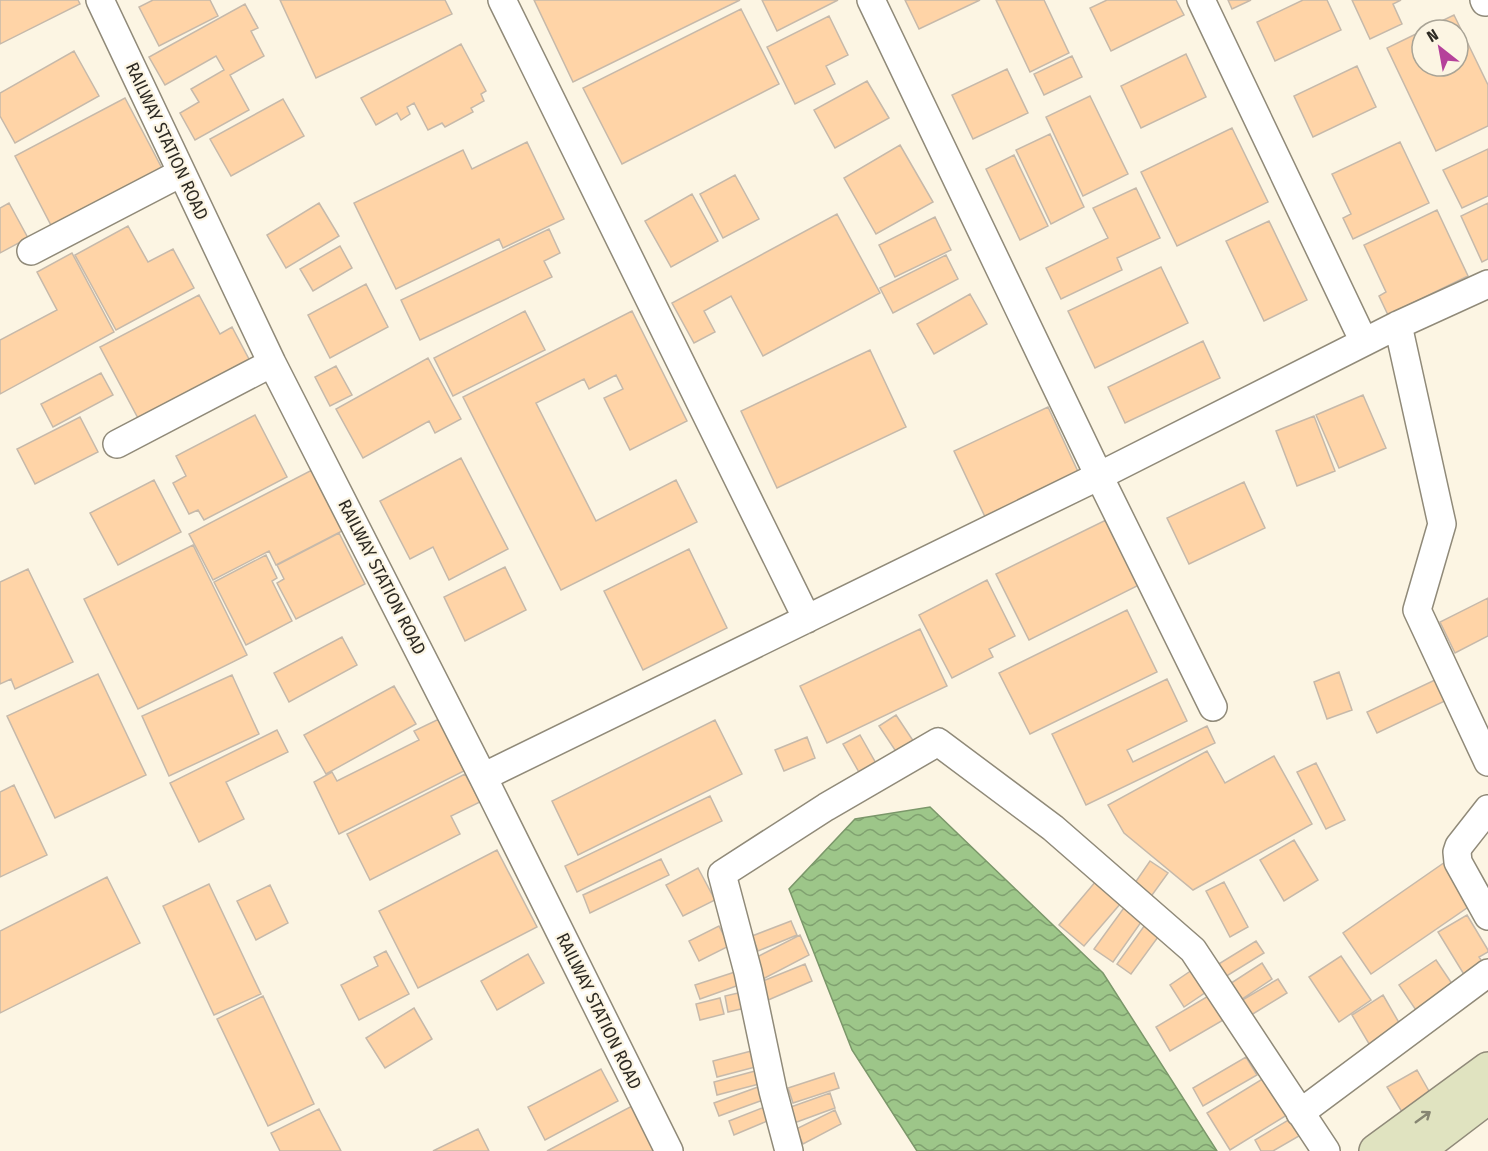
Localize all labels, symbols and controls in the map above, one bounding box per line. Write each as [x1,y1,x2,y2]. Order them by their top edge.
north arrow [1410,18,1470,78]
text: N [1424,25,1442,46]
street label: RAILWAY STATION ROAD [121,59,213,223]
street label: RAILWAY STATION ROAD [333,496,431,658]
street label: RAILWAY STATION ROAD [552,929,646,1093]
one-way arrow [1414,1110,1430,1123]

